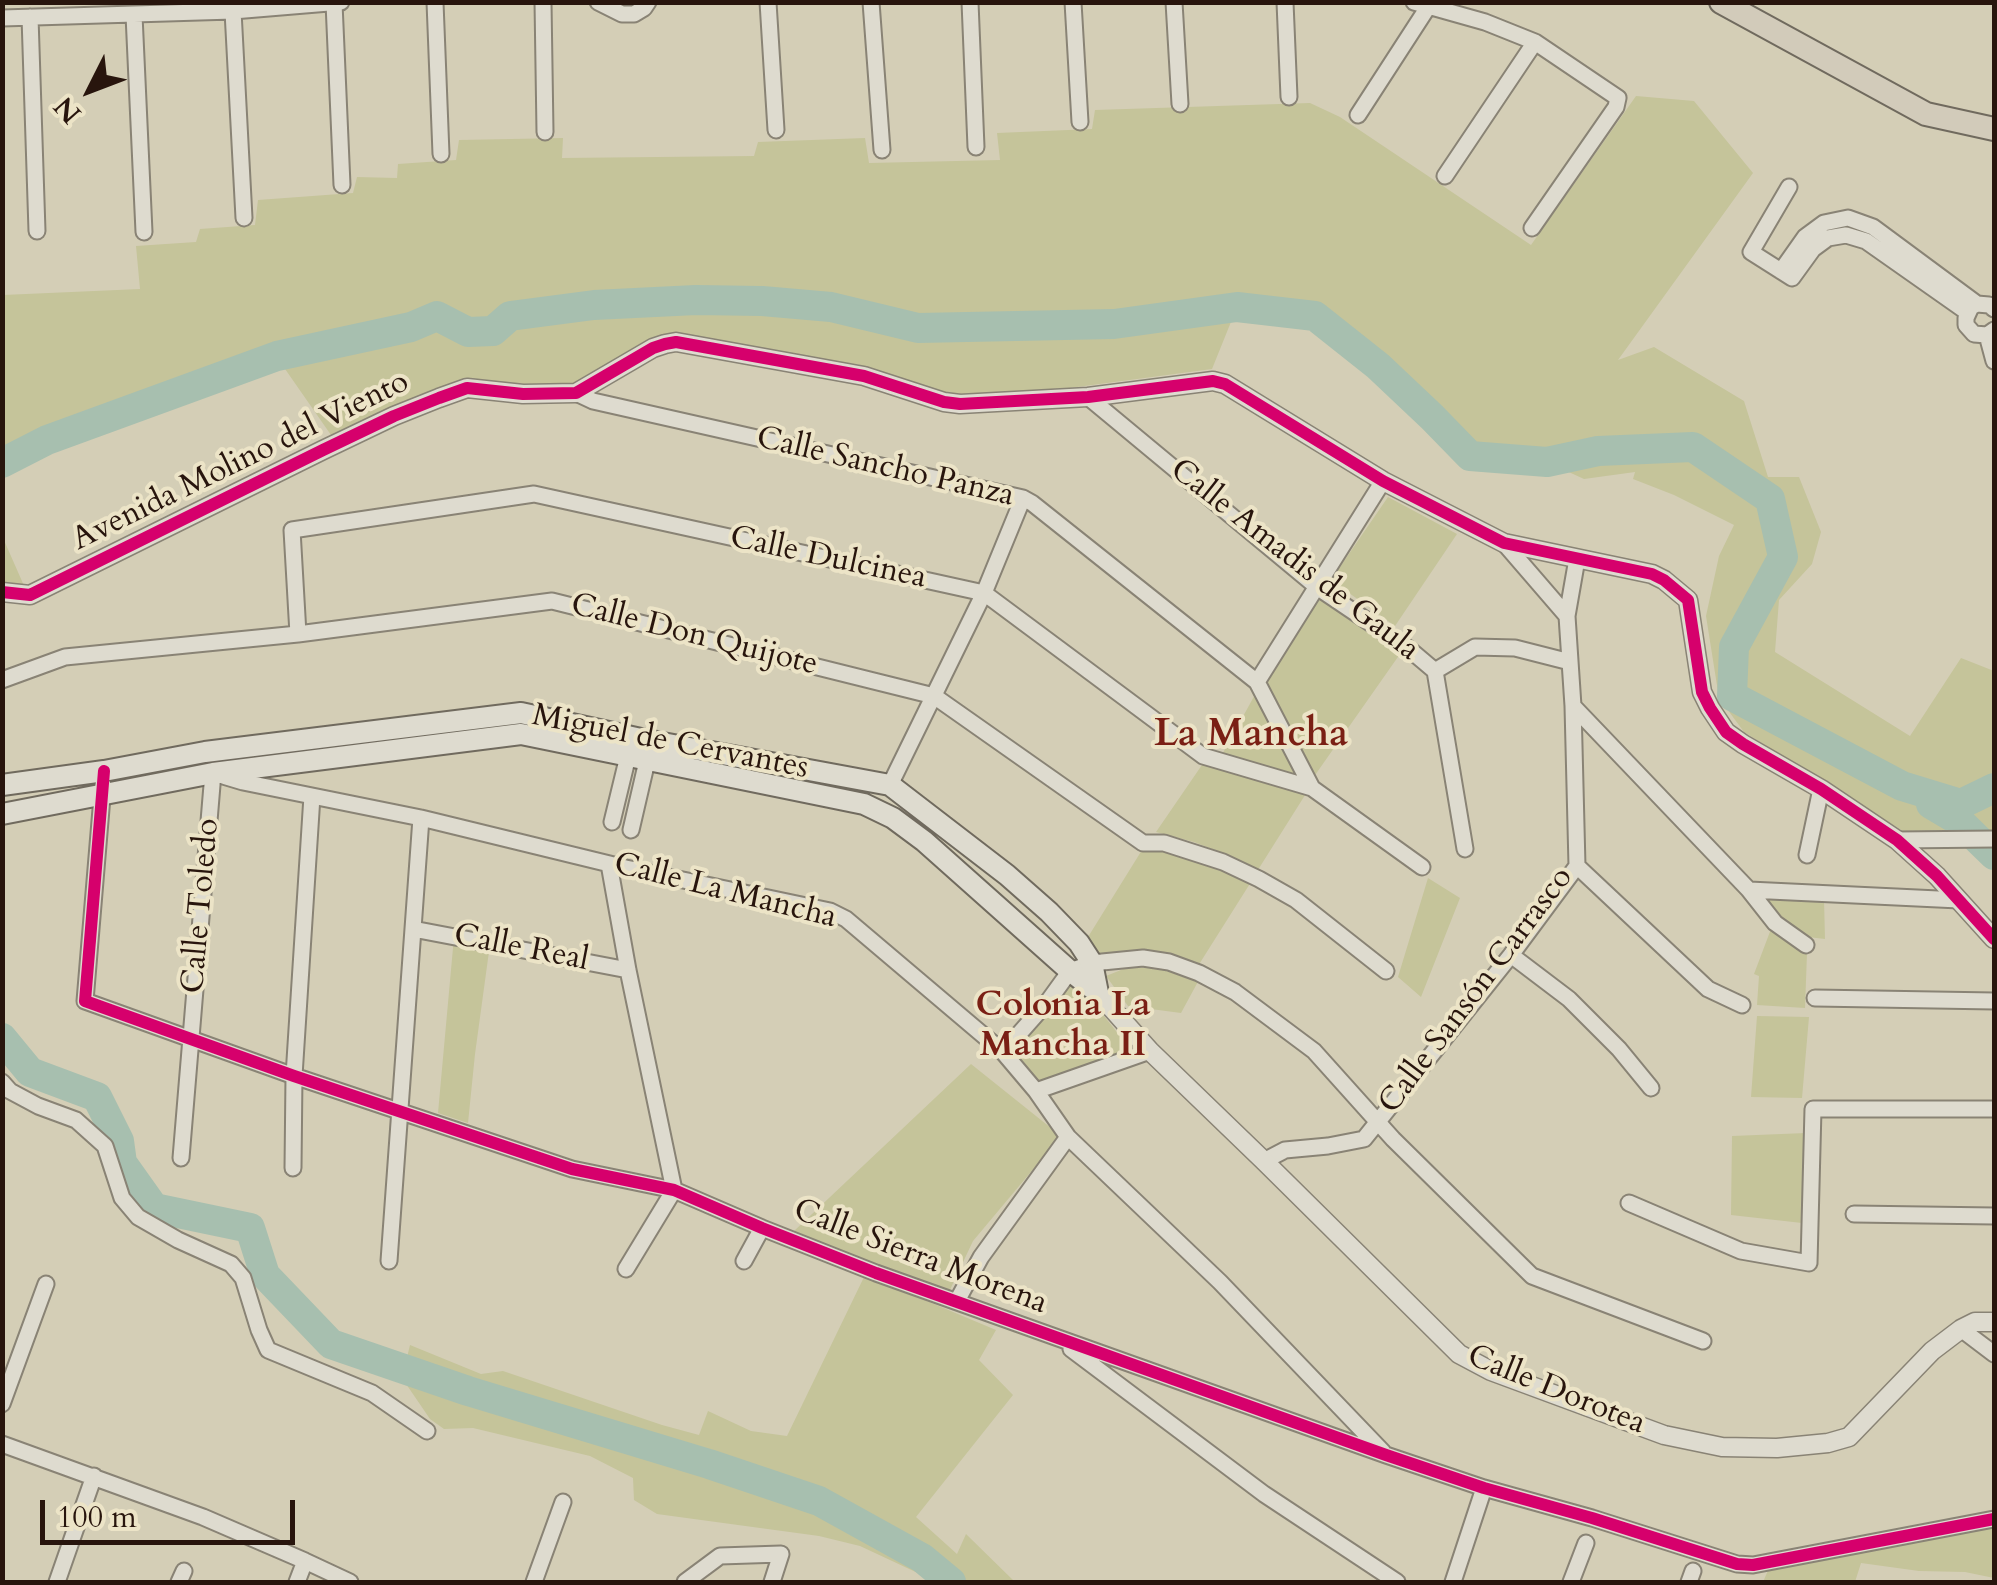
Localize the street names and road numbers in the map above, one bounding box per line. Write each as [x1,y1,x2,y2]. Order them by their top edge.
street label: Avenida Molino del Viento [66,364,416,560]
street label: Calle Sancho Panza [753,420,1017,516]
street label: Calle Amadis de Gaula [1162,452,1426,670]
street label: Calle Dulcinea [726,519,930,599]
street label: Calle Don Quijote [567,587,821,685]
street label: Miguel de Cervantes [529,697,811,789]
street label: Calle Toledo [175,817,229,995]
street label: Calle La Mancha [610,846,840,938]
street label: Calle Sansón Carrasco [1372,860,1582,1122]
street label: Calle Real [450,917,592,981]
street label: Calle Sierra Morena [788,1192,1052,1324]
street label: Calle Dorotea [1461,1338,1651,1444]

